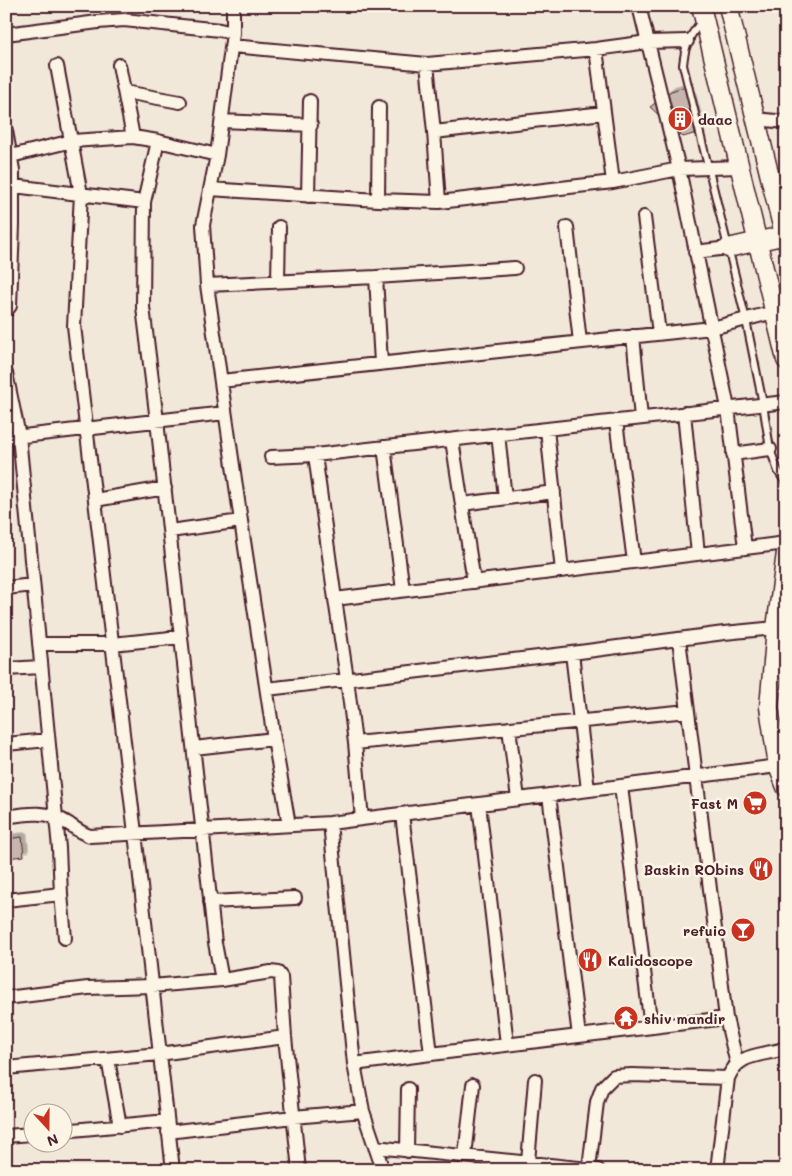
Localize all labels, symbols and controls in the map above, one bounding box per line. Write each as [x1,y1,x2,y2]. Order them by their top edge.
building icon: daac [667,106,693,132]
place label: daac [698,110,732,129]
supermarket icon: Fast M [742,790,768,816]
place label: Fast M [691,794,738,813]
restaurant icon: Baskin RObins [748,856,774,882]
place label: Baskin RObins [644,860,744,879]
bar icon: refuio [730,917,756,943]
place label: refuio [683,921,726,940]
restaurant icon: Kalidoscope [577,947,603,973]
place label: Kalidoscope [608,951,693,970]
temple icon: shiv mandir [613,1005,639,1031]
place label: shiv mandir [644,1009,725,1028]
north arrow [22,1104,72,1154]
text: N [44,1130,61,1151]

